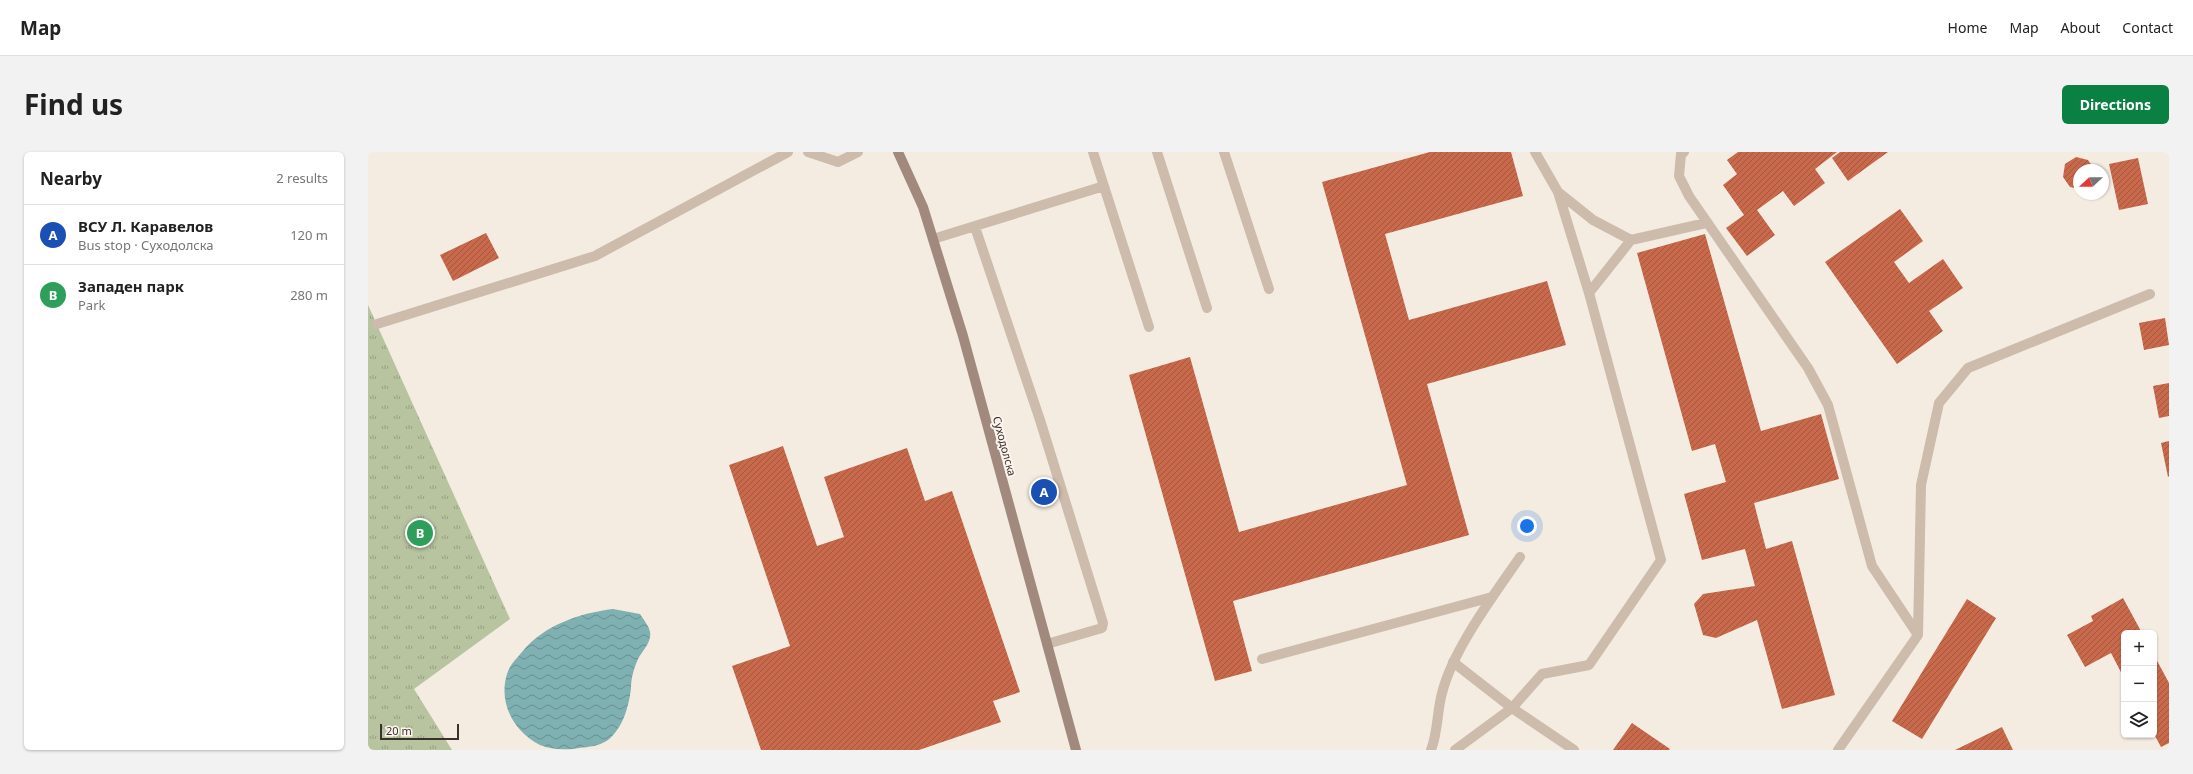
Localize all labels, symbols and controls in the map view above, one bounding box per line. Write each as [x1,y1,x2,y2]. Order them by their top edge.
text: Map [20,15,61,41]
text: Home [1948,18,1987,37]
text: Map [2009,18,2039,37]
text: About [2061,18,2100,37]
text: Contact [2122,18,2173,37]
text: Find us [24,85,123,123]
button: Directions [2062,85,2169,124]
north arrow [2073,164,2109,200]
text: Nearby [40,167,102,190]
text: 2 results [276,169,328,187]
text: ВСУ Л. Каравелов [78,216,213,236]
text: A [49,226,58,244]
text: 120 m [290,226,328,244]
text: Bus stop · Суходолска [78,236,214,254]
text: Западен парк [78,276,184,296]
text: B [49,286,57,304]
text: 280 m [290,286,328,304]
text: Park [78,296,105,314]
street label: Суходолска [990,414,1020,478]
pin: A [1031,477,1057,507]
your location [1517,516,1537,536]
pin: B [407,518,433,548]
map controls [2121,630,2157,738]
button: + [2121,630,2157,666]
button: − [2121,666,2157,702]
button: layers [2121,702,2157,738]
scale bar [380,722,459,741]
text: 20 m [386,723,412,738]

